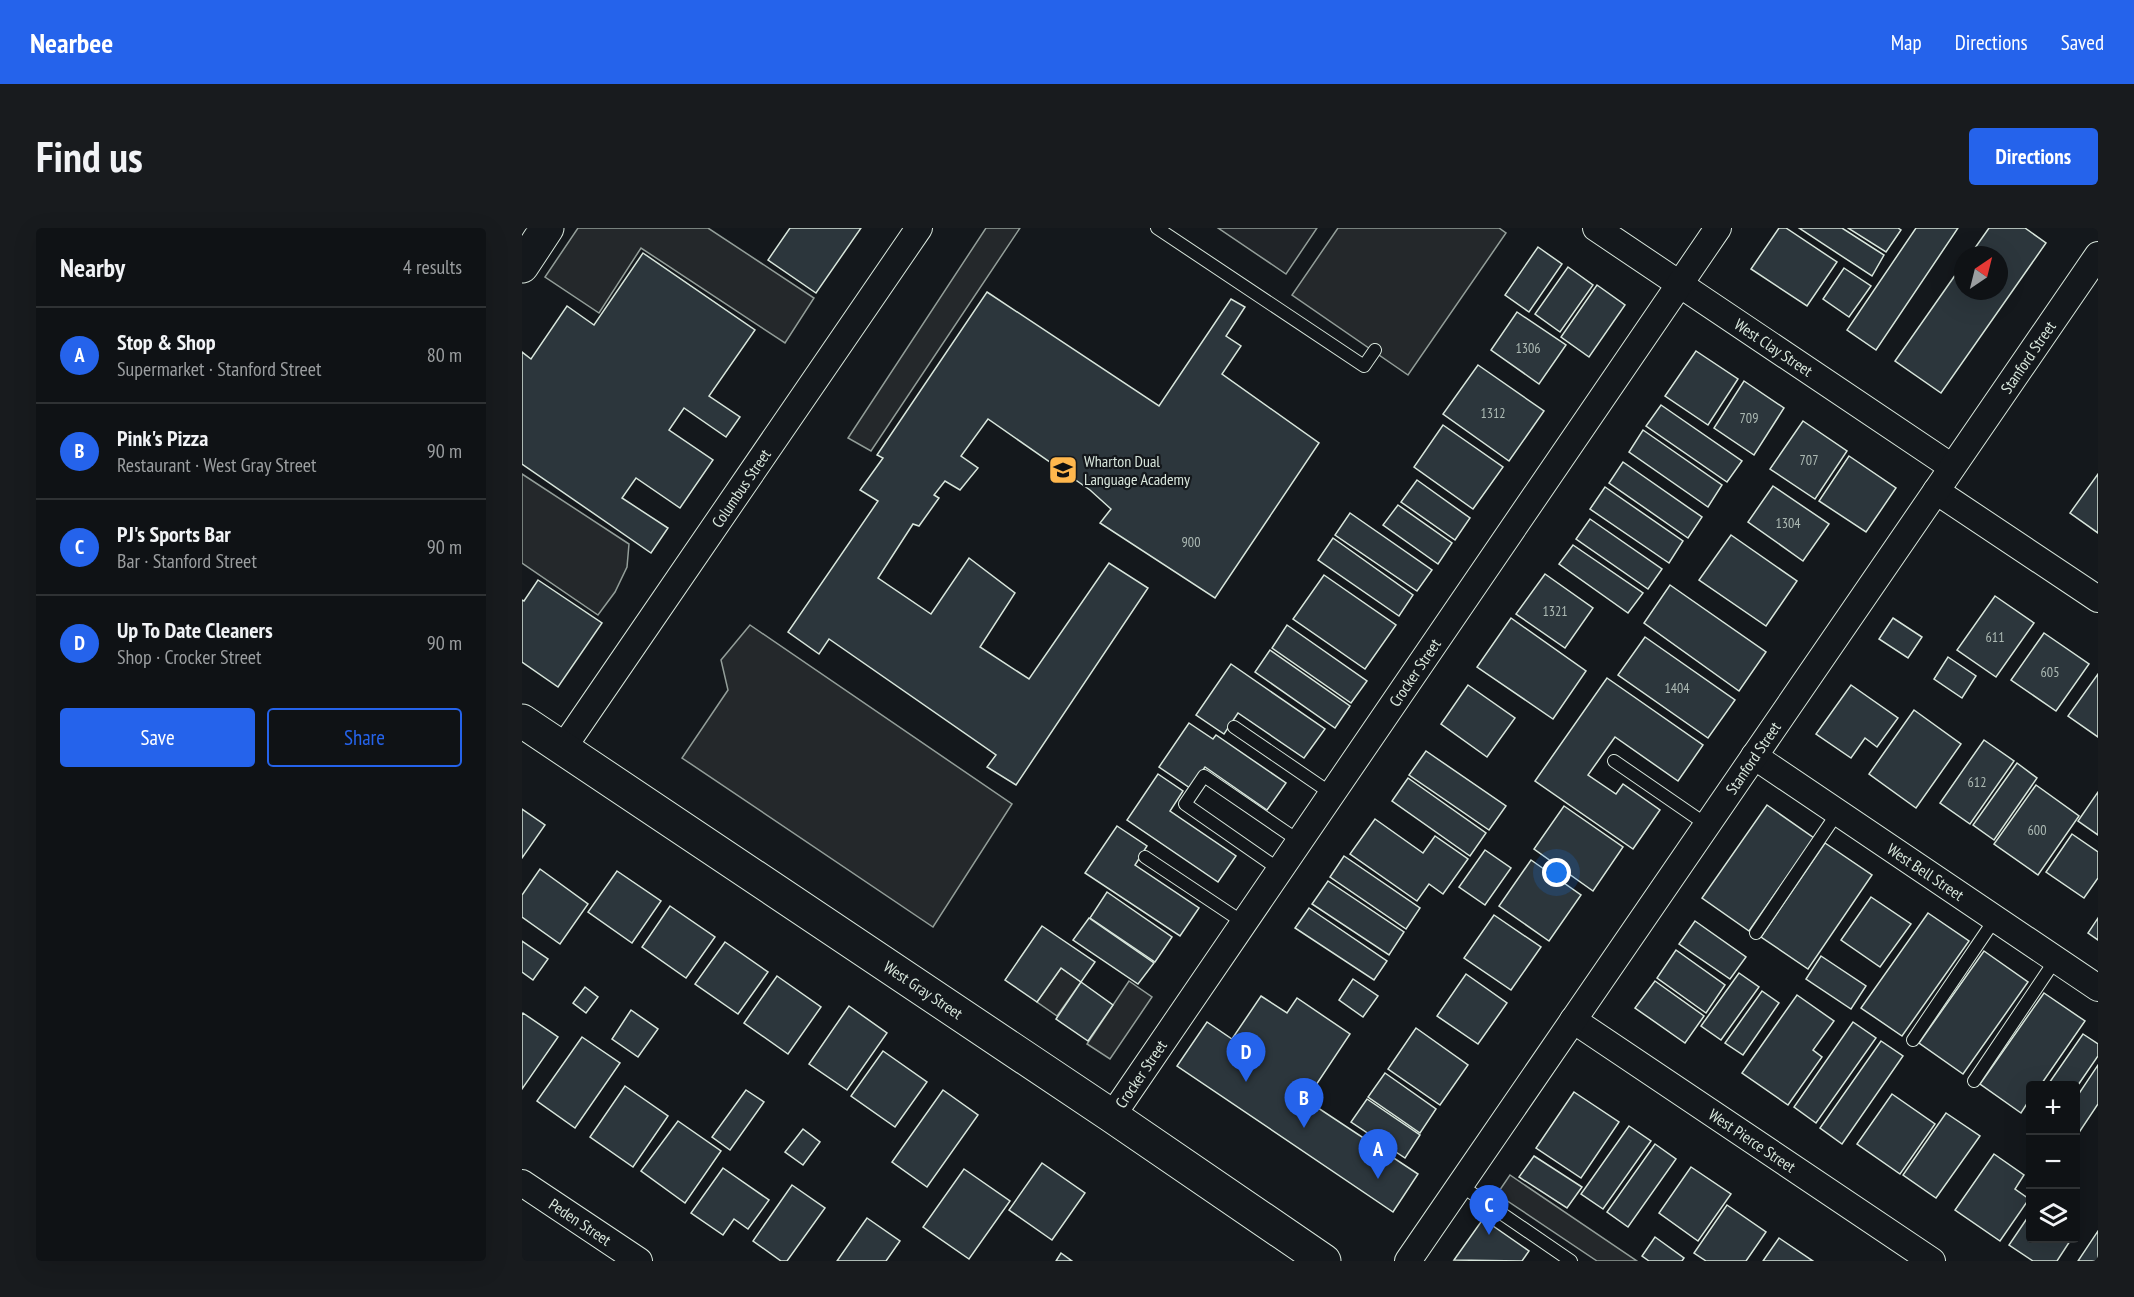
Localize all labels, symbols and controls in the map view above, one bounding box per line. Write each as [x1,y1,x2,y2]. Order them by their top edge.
text: Nearbee [30,24,113,61]
text: Map [1891,29,1922,56]
text: Directions [1955,29,2028,56]
text: Saved [2061,29,2104,56]
button: Directions [1969,128,2098,185]
text: Find us [36,129,143,184]
north arrow [1954,246,2008,300]
text: Nearby [60,251,125,284]
text: 4 results [403,254,462,280]
street label: West Clay Street [1731,314,1817,381]
street label: Stanford Street [1996,317,2060,397]
text: Stop & Shop [117,328,216,356]
house number: 1306 [1515,339,1541,357]
text: A [74,342,85,368]
text: 80 m [427,342,462,368]
text: Supermarket · Stanford Street [117,356,321,382]
house number: 1312 [1480,404,1506,422]
house number: 709 [1740,409,1758,427]
text: Pink's Pizza [117,424,208,452]
text: B [75,438,84,464]
text: 90 m [427,438,462,464]
street label: Columbus Street [707,444,775,531]
place label: Wharton Dual Language Academy [1084,451,1190,489]
house number: 707 [1800,451,1818,469]
text: Restaurant · West Gray Street [117,452,317,478]
school or university icon: Wharton Dual Language Academy [1047,454,1079,486]
house number: 1304 [1775,514,1801,532]
text: PJ's Sports Bar [117,520,231,548]
house number: 900 [1182,533,1200,551]
text: C [75,534,84,560]
text: 90 m [427,534,462,560]
text: Bar · Stanford Street [117,548,257,574]
house number: 1321 [1542,602,1568,620]
text: Up To Date Cleaners [117,616,273,644]
house number: 611 [1986,628,2004,646]
text: D [74,630,85,656]
text: 90 m [427,630,462,656]
street label: Crocker Street [1385,634,1445,710]
text: Shop · Crocker Street [117,644,262,670]
house number: 605 [2041,663,2059,681]
house number: 1404 [1664,679,1690,697]
button: Save [60,708,255,767]
button: Share [267,708,462,767]
street label: Stanford Street [1721,717,1785,798]
house number: 612 [1968,773,1986,791]
house number: 600 [2028,821,2046,839]
street label: West Bell Street [1883,839,1968,905]
your location [1542,858,1571,887]
street label: West Gray Street [880,956,967,1024]
pin: D [1226,1032,1266,1082]
street label: Crocker Street [1111,1036,1171,1112]
pin: B [1284,1078,1324,1128]
map controls [2026,1081,2080,1243]
button: + [2026,1081,2080,1135]
street label: West Pierce Street [1705,1104,1800,1177]
pin: A [1358,1130,1398,1179]
button: − [2026,1135,2080,1189]
pin: C [1470,1186,1508,1235]
button: layers [2026,1189,2080,1243]
street label: Peden Street [545,1194,616,1250]

